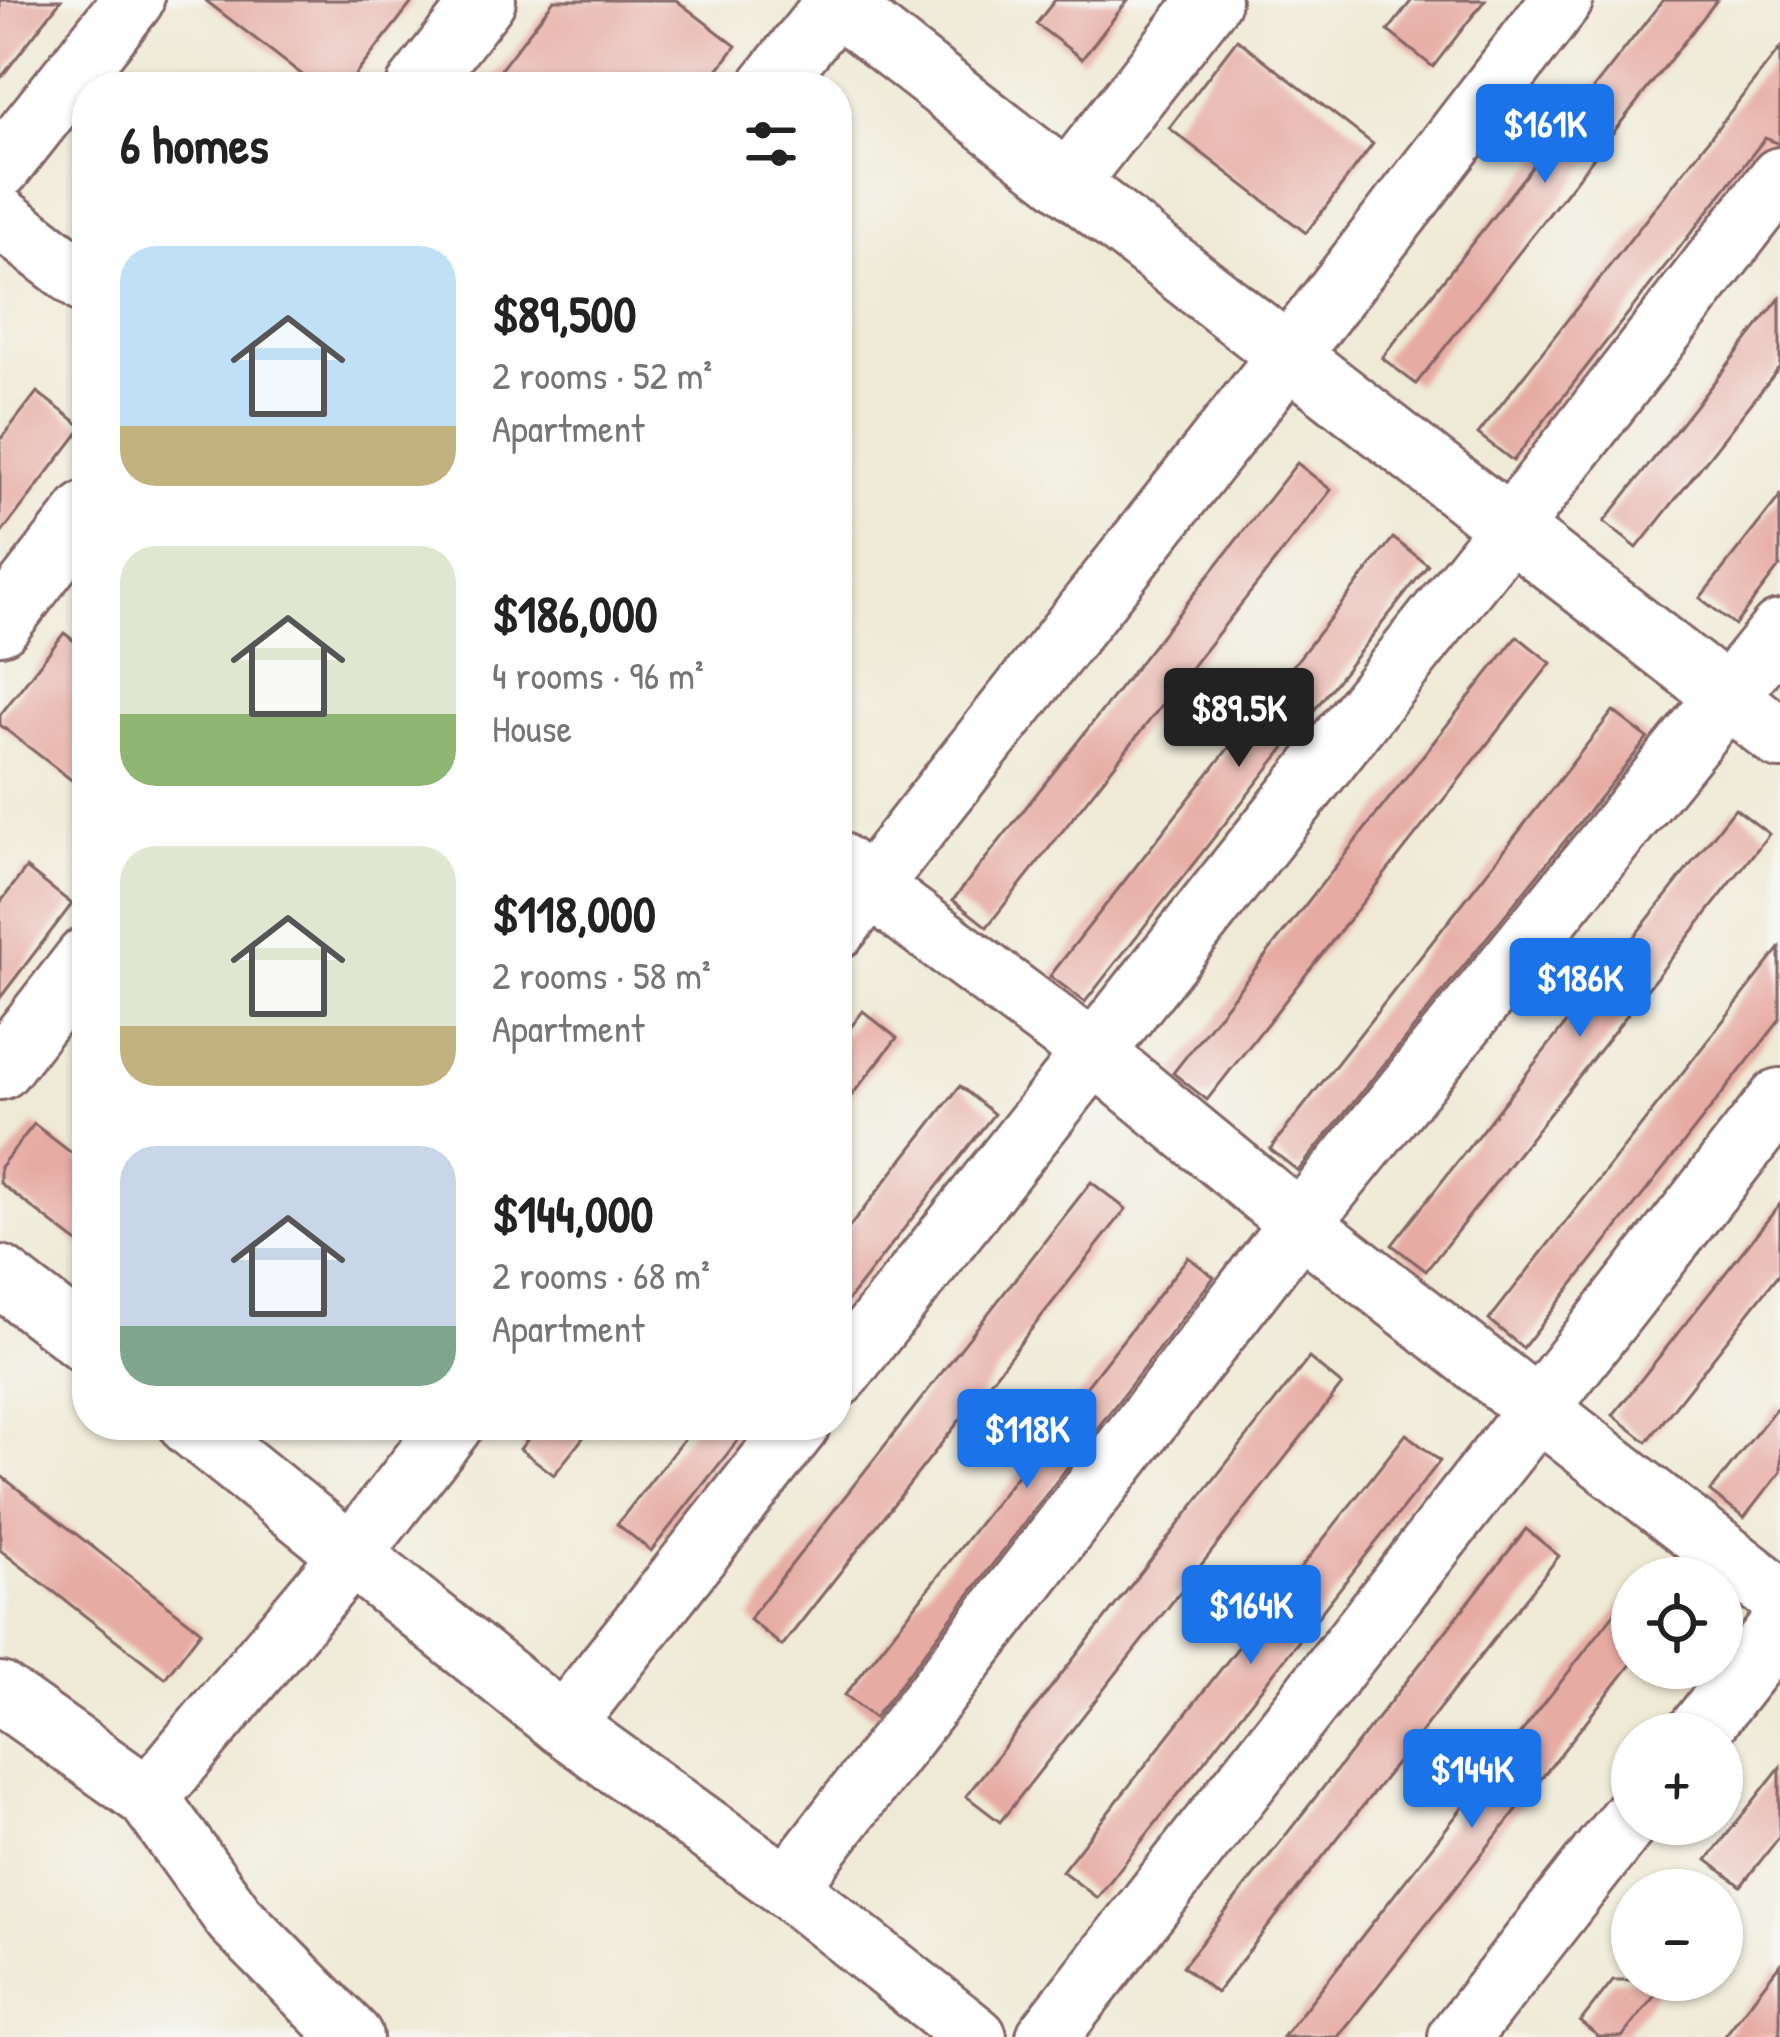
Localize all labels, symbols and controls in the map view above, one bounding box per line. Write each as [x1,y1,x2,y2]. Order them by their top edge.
pin: $161K [1461,84,1629,186]
text: $161K [1503,96,1587,149]
text: 6 homes [120,110,269,179]
icon: filters [738,111,804,177]
text: $89,500 [492,279,636,348]
icon: home [216,294,360,438]
text: 2 rooms · 52 m² [492,348,712,401]
text: Apartment [492,401,645,454]
text: $186,000 [492,579,658,648]
icon: home [216,594,360,738]
text: 4 rooms · 96 m² [492,648,704,701]
pin: $89.5K [1141,668,1337,770]
text: $89.5K [1191,680,1287,733]
text: House [492,701,572,754]
text: $118,000 [492,879,656,948]
icon: home [216,894,360,1038]
pin: $186K [1496,938,1664,1040]
text: 2 rooms · 58 m² [492,948,711,1001]
text: $186K [1537,950,1623,1003]
text: Apartment [492,1001,645,1054]
text: $144,000 [492,1179,653,1248]
icon: home [216,1194,360,1338]
text: 2 rooms · 68 m² [492,1248,710,1301]
text: Apartment [492,1301,645,1354]
pin: $118K [943,1389,1111,1491]
text: $118K [984,1401,1070,1454]
map controls [1611,1557,1743,2001]
button: locate [1611,1557,1743,1689]
pin: $164K [1167,1565,1335,1667]
text: $164K [1209,1577,1293,1630]
button: + [1611,1713,1743,1845]
pin: $144K [1388,1729,1556,1831]
text: $144K [1430,1741,1514,1794]
button: − [1611,1869,1743,2001]

